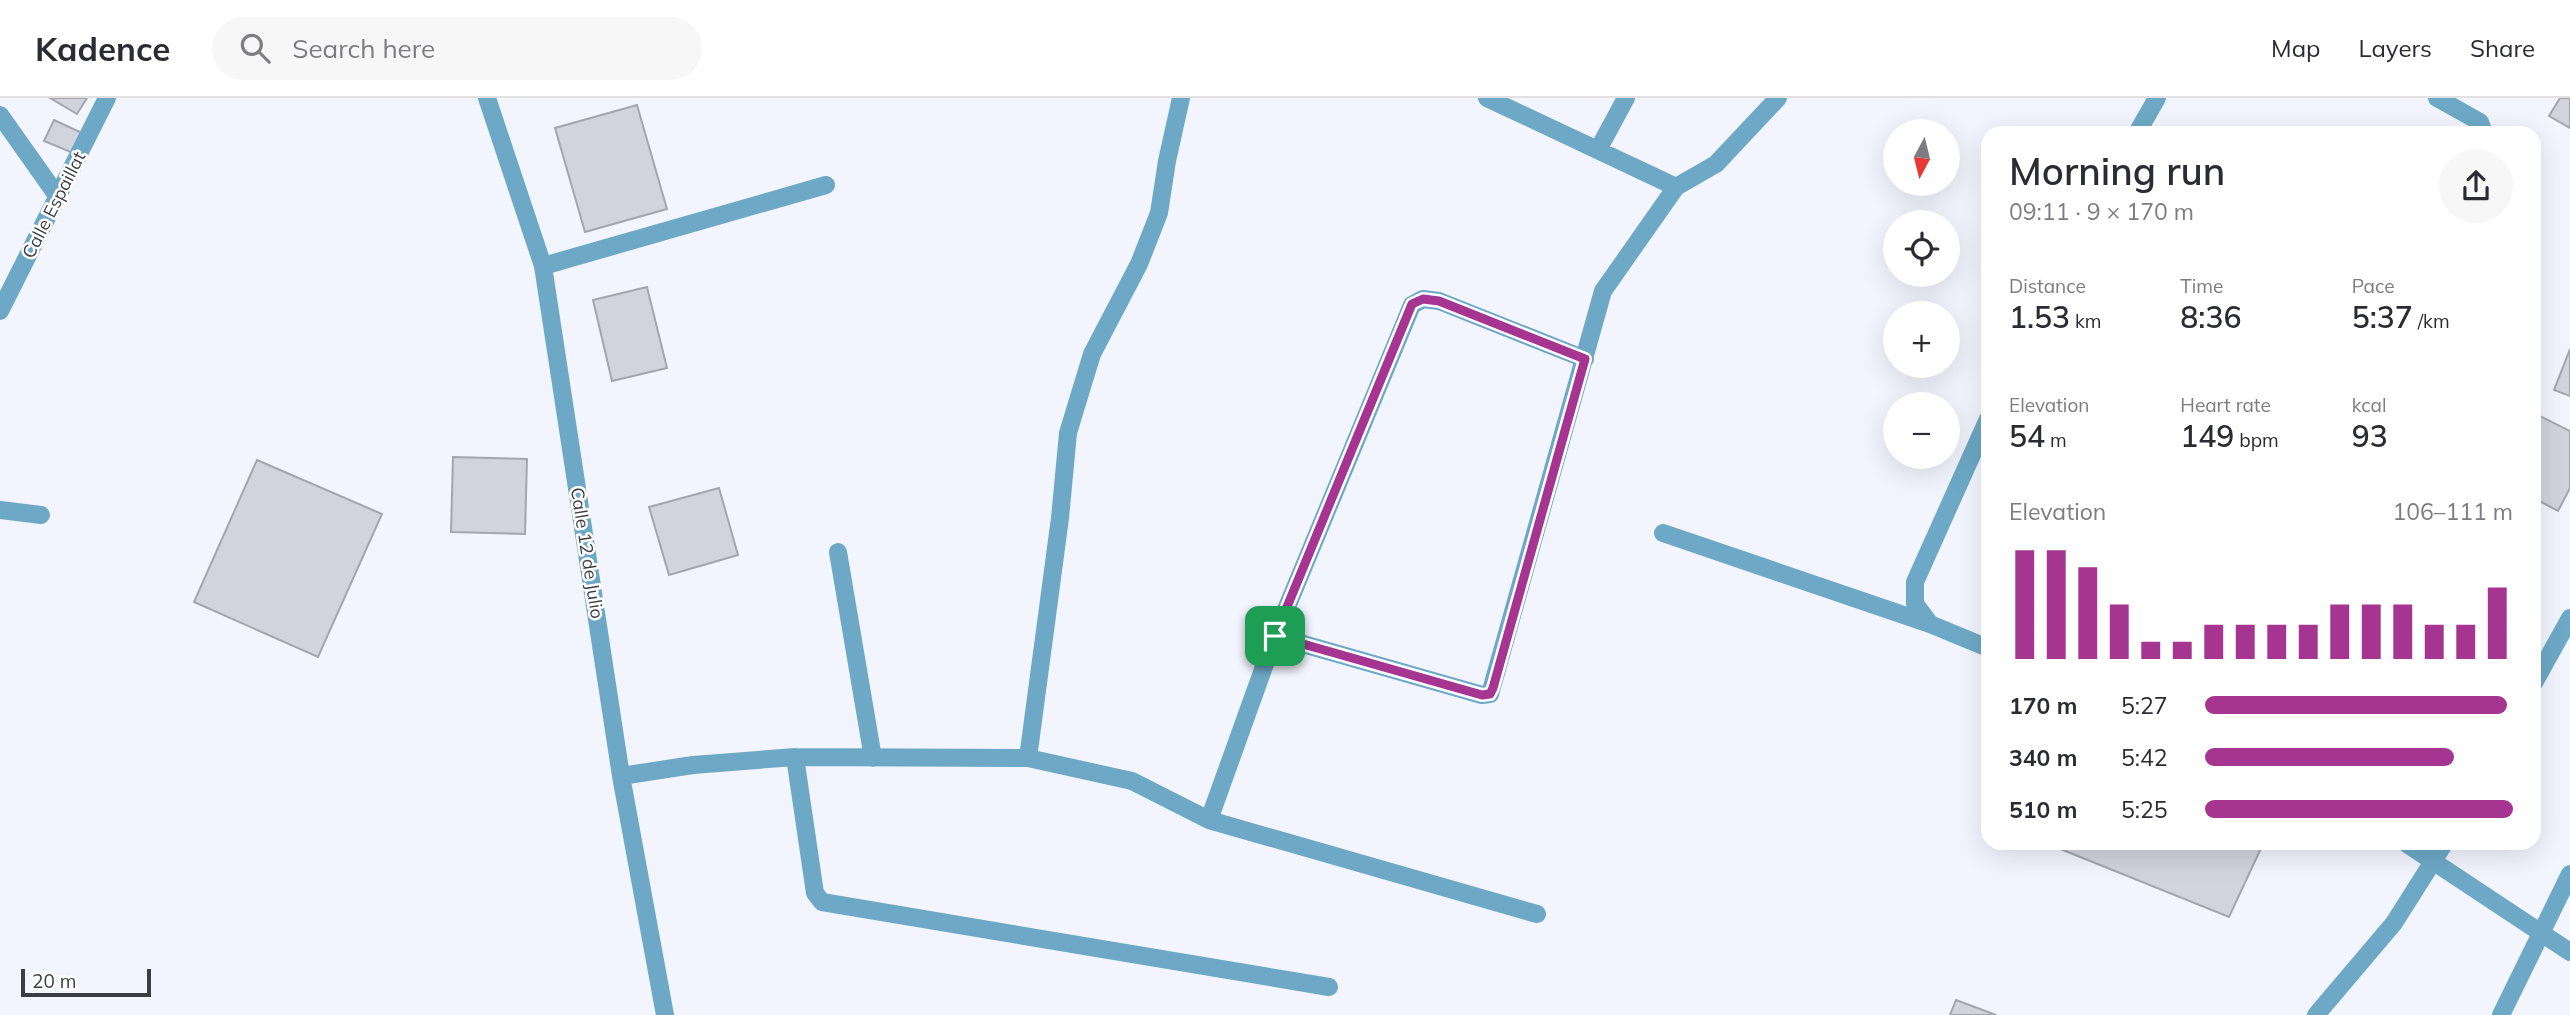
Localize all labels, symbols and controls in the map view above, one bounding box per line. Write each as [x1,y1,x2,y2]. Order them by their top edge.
search box [212,17,702,80]
text: Kadence [35,28,170,69]
icon: search [236,29,274,67]
text: Search here [292,32,435,65]
text: Map [2271,33,2320,63]
text: Layers [2358,33,2432,63]
text: Share [2470,33,2535,63]
north arrow [1883,119,1960,196]
map controls [1883,119,1960,469]
text: Morning run [2009,147,2225,195]
street label: Calle Espaillat [17,148,90,262]
button: share [2439,149,2513,223]
text: 09:11 · 9 × 170 m [2009,197,2194,226]
button: locate [1883,210,1960,287]
text: Distance [2009,274,2086,298]
text: Time [2180,274,2223,298]
text: Pace [2352,274,2395,298]
text: 1.53 [2009,298,2070,336]
text: 8:36 [2180,298,2241,336]
text: 5:37 [2352,298,2413,336]
button: + [1883,301,1960,378]
text: km [2070,309,2102,333]
text: /km [2413,309,2450,333]
button: − [1883,392,1960,469]
text: Elevation [2009,393,2089,417]
text: Heart rate [2180,393,2271,417]
text: kcal [2352,393,2386,417]
text: 54 [2009,417,2045,455]
text: 149 [2180,417,2234,455]
text: 93 [2352,417,2388,455]
text: m [2045,428,2067,452]
text: bpm [2234,428,2279,452]
street label: Calle 12 de Julio [566,486,609,620]
text: Elevation [2009,497,2106,526]
text: 106–111 m [2392,497,2513,526]
pin [1245,606,1305,666]
icon: arrive [1256,617,1294,655]
text: 170 m [2009,691,2077,720]
text: 5:27 [2121,691,2168,720]
text: 340 m [2009,743,2077,772]
text: 5:42 [2121,743,2168,772]
text: 510 m [2009,795,2077,824]
text: 5:25 [2121,795,2168,824]
scale bar [21,966,150,998]
text: 20 m [32,969,76,993]

